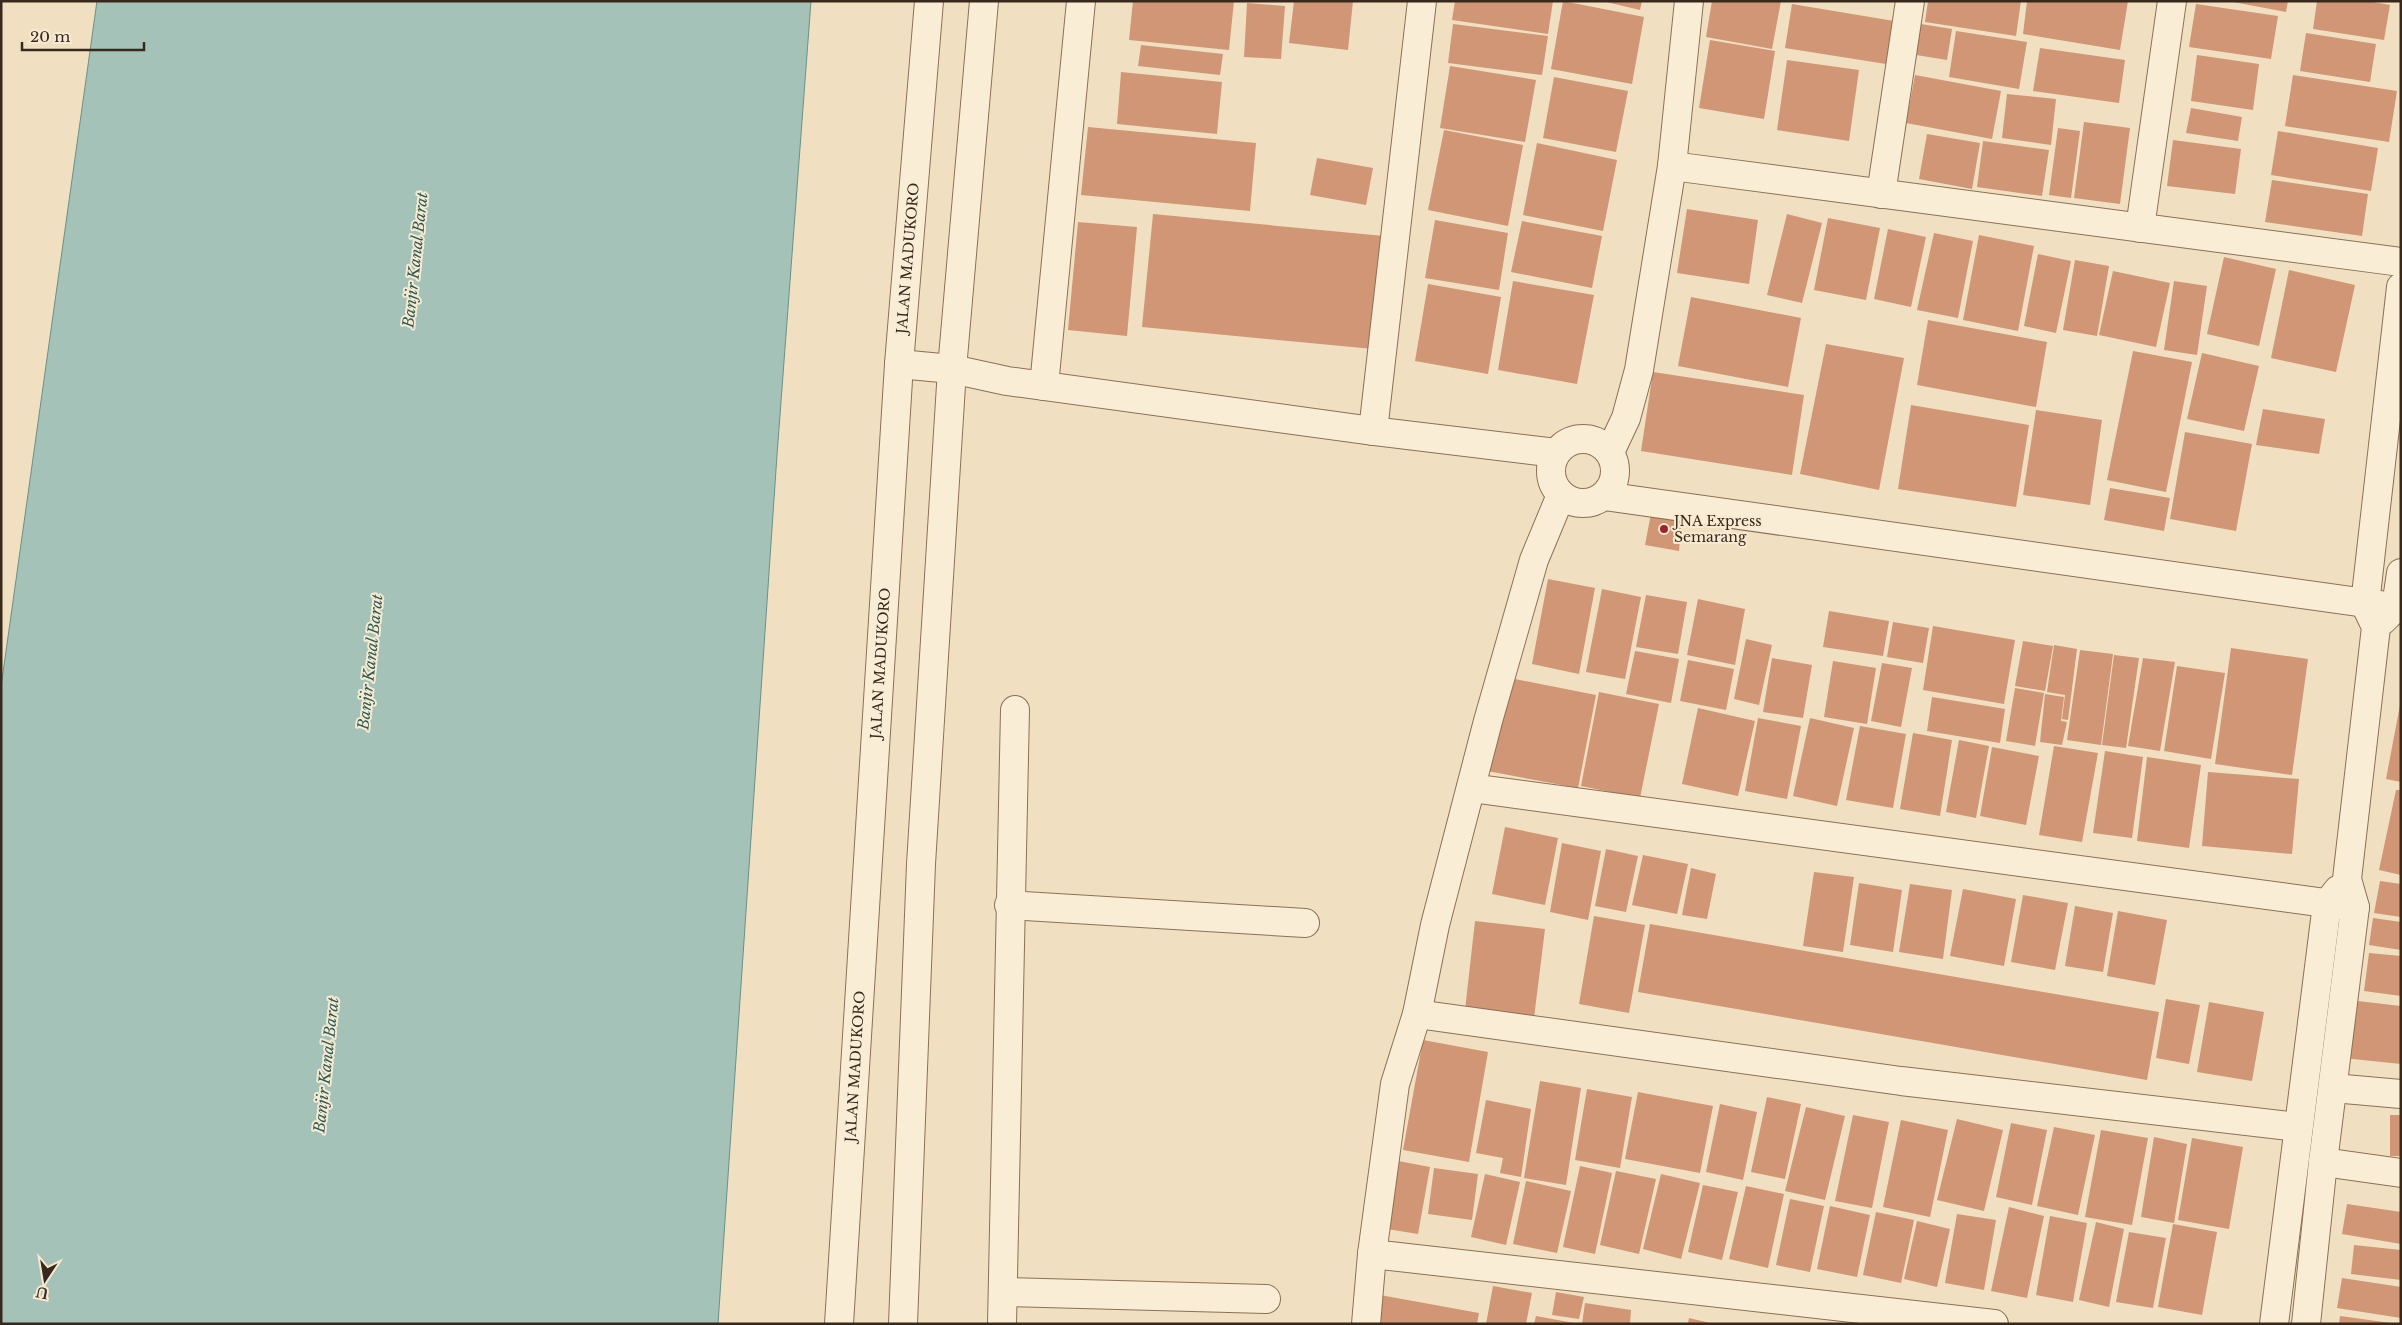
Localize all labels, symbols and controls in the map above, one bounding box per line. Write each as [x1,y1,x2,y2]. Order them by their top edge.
scale bar [22,20,145,52]
text: 20 m [30,27,70,46]
street label: JALAN MADUKORO [892,182,923,337]
water label: Banjir Kanal Barat [398,191,432,330]
place label: JNA Express Semarang [1672,512,1762,546]
marker: JNA Express Semarang [1658,523,1670,535]
street label: JALAN MADUKORO [866,587,894,742]
water label: Banjir Kanal Barat [353,593,387,732]
street label: JALAN MADUKORO [841,990,869,1145]
water label: Banjir Kanal Barat [309,996,343,1135]
north arrow [20,1255,70,1305]
text: U [34,1282,50,1303]

